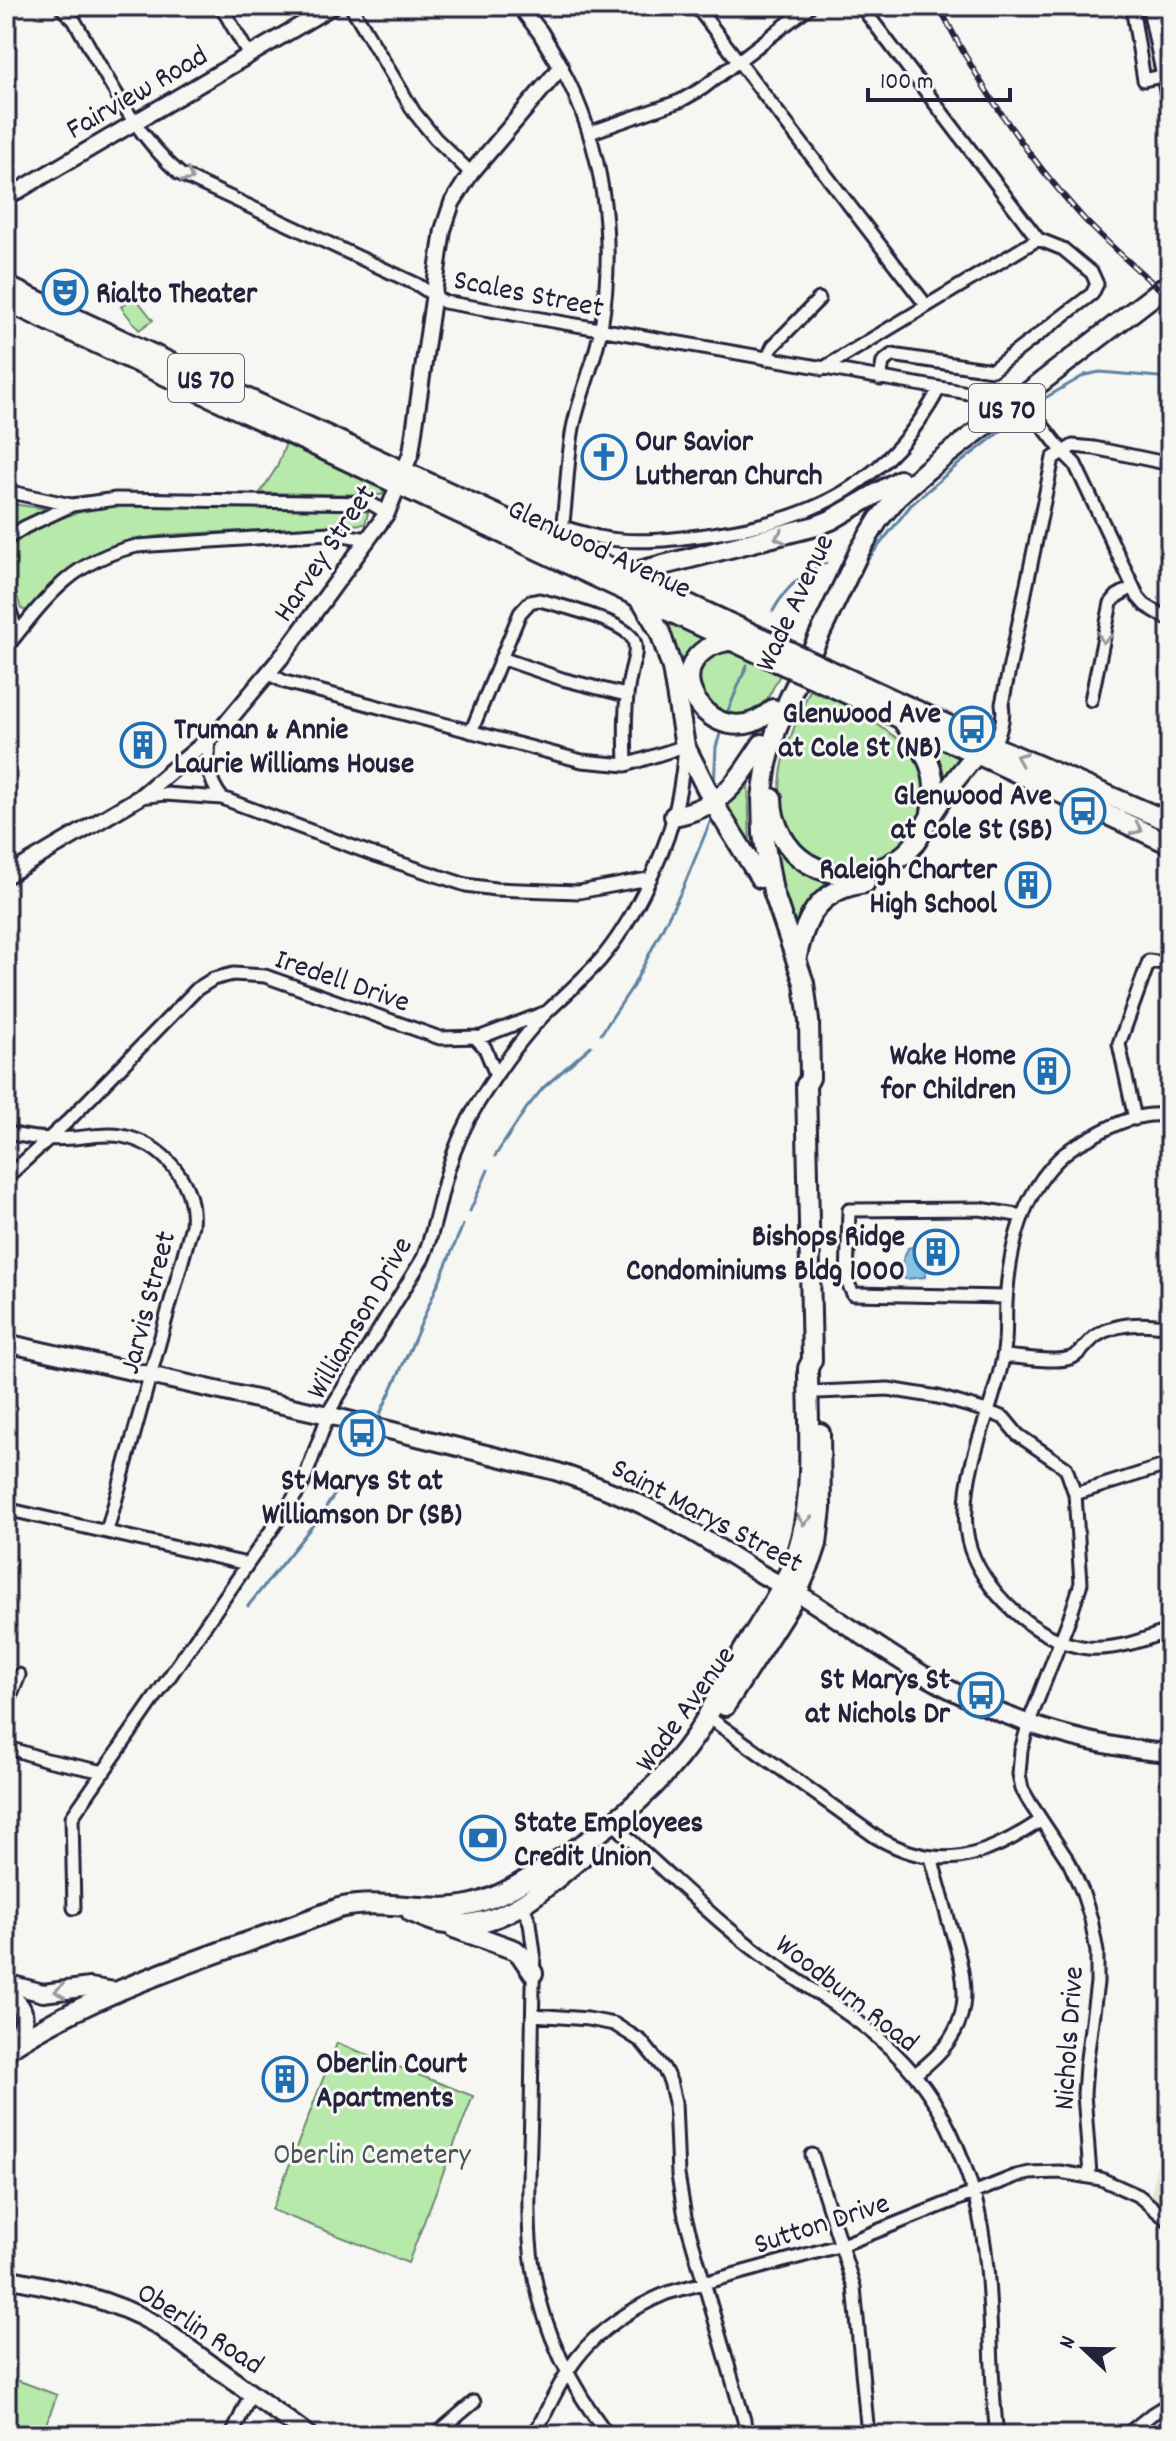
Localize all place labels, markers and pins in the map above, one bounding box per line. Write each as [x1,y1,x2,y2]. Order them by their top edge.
theatre icon: Rialto Theater [41,268,89,316]
place label: Rialto Theater [96,275,258,318]
place label: Our Savior Lutheran Church [635,423,823,500]
church icon: Our Savior Lutheran Church [580,433,628,481]
place label: Glenwood Ave at Cole St (NB) [778,695,941,772]
bus stop icon: Glenwood Ave at Cole St (NB) [948,705,996,753]
place label: Truman & Annie Laurie Williams House [174,711,414,788]
building icon: Truman & Annie Laurie Williams House [119,721,167,769]
place label: Glenwood Ave at Cole St (SB) [891,777,1052,854]
bus stop icon: Glenwood Ave at Cole St (SB) [1059,787,1107,835]
place label: Raleigh Charter High School [820,851,998,928]
building icon: Raleigh Charter High School [1004,861,1052,909]
place label: Wake Home for Children [881,1037,1016,1114]
building icon: Wake Home for Children [1023,1047,1071,1095]
place label: Bishops Ridge Condominiums Bldg 1000 [626,1218,905,1295]
building icon: Bishops Ridge Condominiums Bldg 1000 [912,1228,960,1276]
bus stop icon: St Marys St at Williamson Dr (SB) [338,1409,386,1457]
place label: St Marys St at Williamson Dr (SB) [262,1462,462,1539]
place label: St Marys St at Nichols Dr [805,1661,951,1738]
bus stop icon: St Marys St at Nichols Dr [957,1671,1005,1719]
place label: State Employees Credit Union [514,1804,703,1881]
bank icon: State Employees Credit Union [459,1814,507,1862]
place label: Oberlin Court Apartments [316,2045,467,2122]
building icon: Oberlin Court Apartments [261,2055,309,2103]

